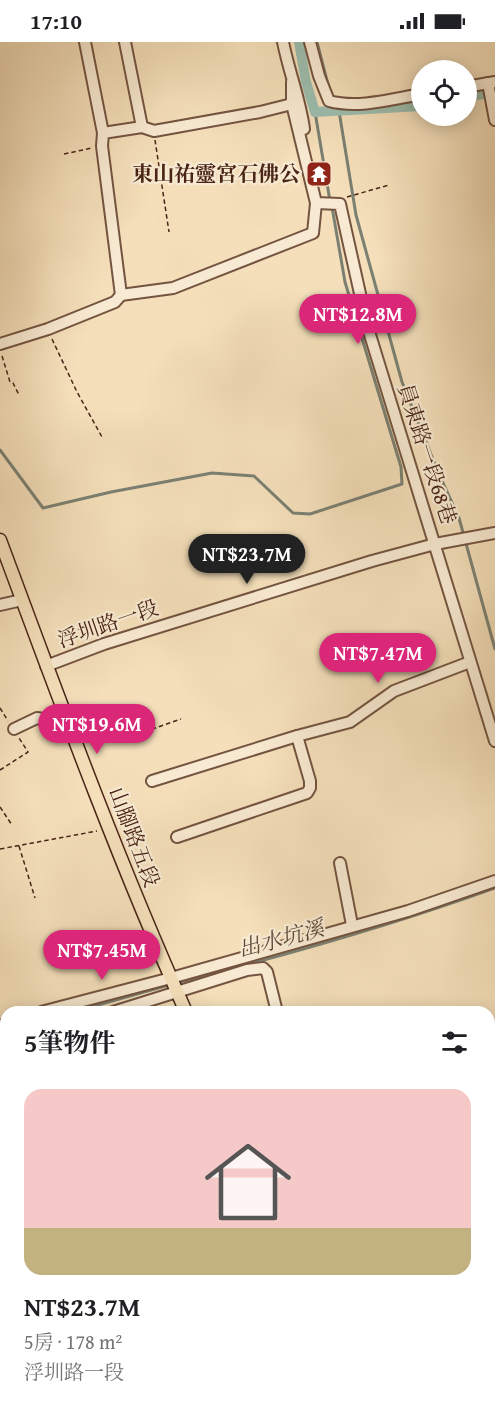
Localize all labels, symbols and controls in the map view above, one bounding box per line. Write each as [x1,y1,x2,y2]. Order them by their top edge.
text: 17:10 [30,5,82,37]
map controls [411,60,477,126]
button: locate [411,60,477,126]
place label: 東山祐靈宮石佛公 [132,158,300,189]
temple icon: 東山祐靈宮石佛公 [304,159,334,189]
pin: NT$12.8M [296,294,420,345]
text: NT$12.8M [313,299,403,328]
street label: 員東路一段68巷 [390,380,465,528]
pin: NT$23.7M [185,534,309,585]
text: NT$23.7M [202,539,292,568]
street label: 浮圳路一段 [53,592,163,655]
pin: NT$7.47M [316,633,440,684]
text: NT$7.47M [333,638,423,667]
pin: NT$19.6M [35,704,159,755]
text: NT$19.6M [52,709,142,738]
street label: 山腳路五段 [101,782,168,891]
water label: 出水坑溪 [234,911,330,965]
pin: NT$7.45M [40,930,164,981]
text: NT$7.45M [57,935,147,964]
text: 5筆物件 [24,1023,115,1062]
icon: filters [438,1026,471,1059]
icon: home [194,1128,302,1236]
text: NT$23.7M [24,1287,140,1326]
text: 5房 · 178 m² [24,1327,122,1356]
text: 浮圳路一段 [24,1357,124,1386]

